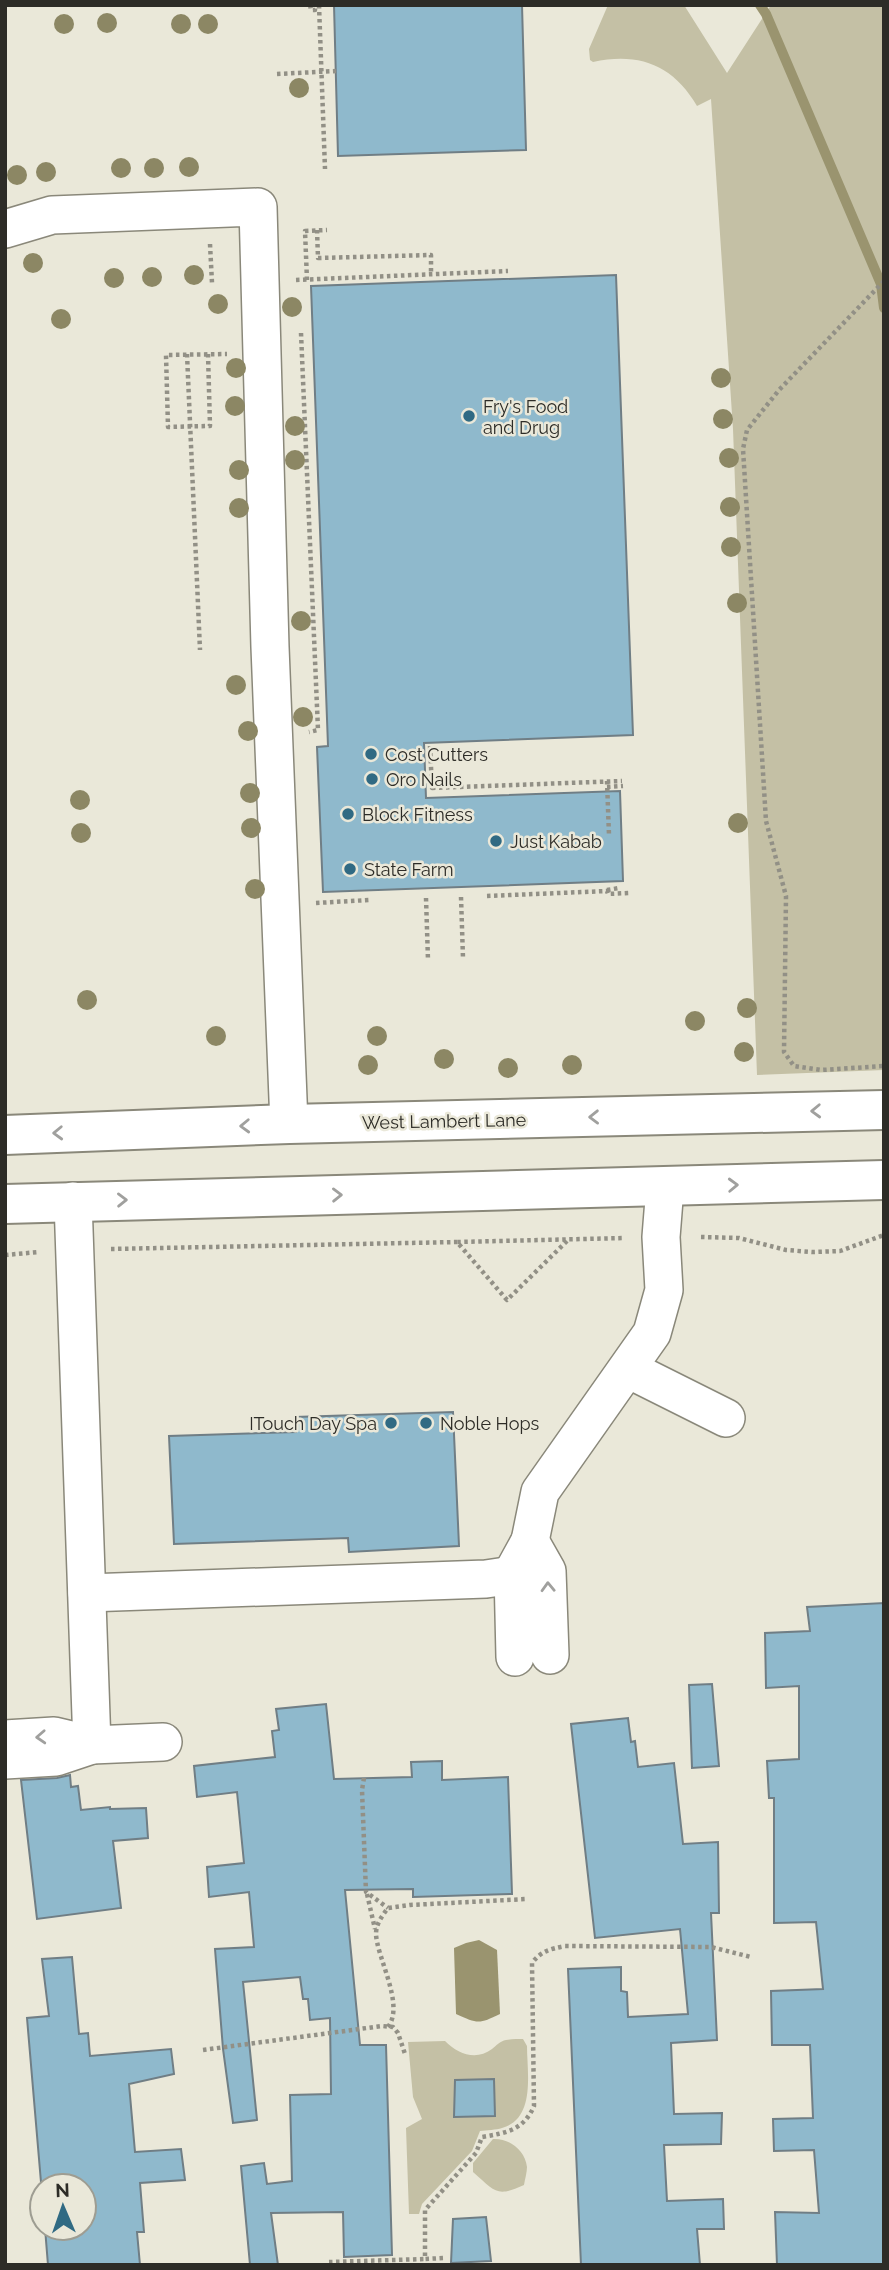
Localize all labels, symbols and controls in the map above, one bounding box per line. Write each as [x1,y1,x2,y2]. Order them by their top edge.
place label: Fry's Food and Drug [483,396,568,438]
marker: Fry's Food and Drug [461,408,477,424]
place label: Cost Cutters [385,744,488,765]
marker: Cost Cutters [363,746,379,762]
place label: Oro Nails [386,769,462,790]
marker: Oro Nails [364,771,380,787]
place label: Block Fitness [362,804,473,825]
marker: Block Fitness [340,806,356,822]
place label: Just Kabab [510,831,602,852]
marker: Just Kabab [488,833,504,849]
place label: State Farm [364,859,454,880]
marker: State Farm [342,861,358,877]
one-way arrow [810,1104,821,1119]
street label: West Lambert Lane [362,1109,527,1133]
one-way arrow [589,1110,600,1125]
one-way arrow [239,1118,250,1133]
one-way arrow [52,1125,63,1140]
one-way arrow [728,1177,739,1192]
one-way arrow [332,1187,343,1203]
one-way arrow [117,1193,128,1208]
place label: ITouch Day Spa [249,1413,377,1434]
place label: Noble Hops [440,1413,540,1434]
marker: ITouch Day Spa [383,1415,399,1431]
marker: Noble Hops [418,1415,434,1431]
one-way arrow [540,1581,555,1592]
one-way arrow [35,1729,46,1744]
north arrow [28,2172,98,2242]
text: N [55,2179,70,2201]

